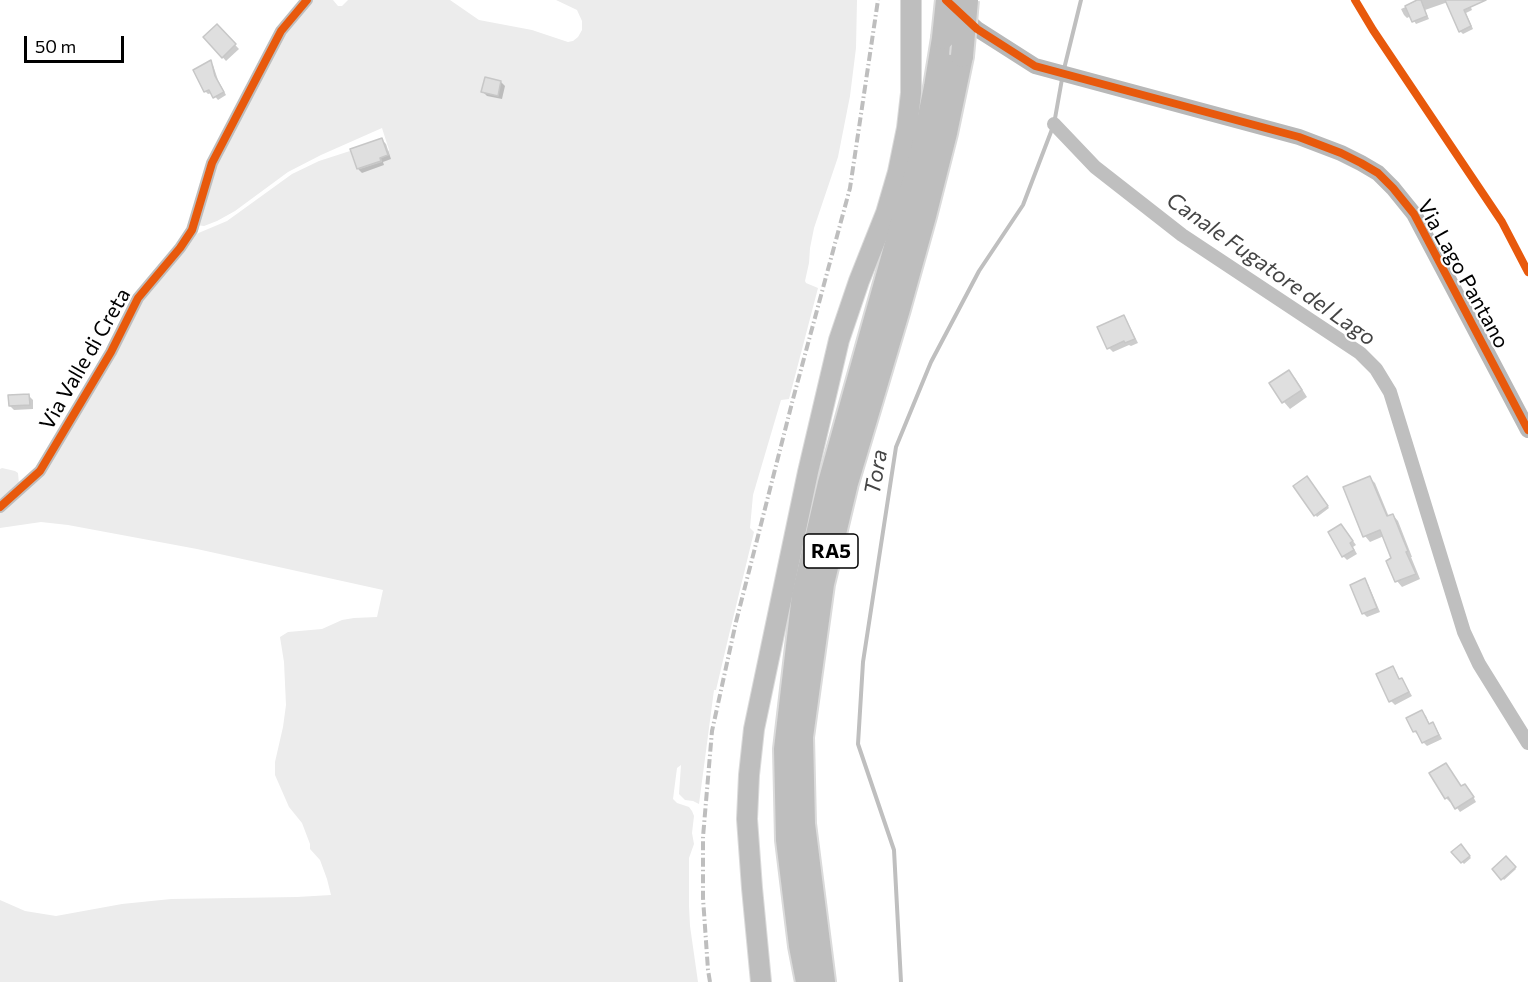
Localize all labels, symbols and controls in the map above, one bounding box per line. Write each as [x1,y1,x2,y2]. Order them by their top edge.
scale bar [27,24,128,62]
text: 50 m [35,35,76,57]
water label: Canale Fugatore del Lago [1161,187,1381,351]
street label: Via Lago Pantano [1412,195,1514,353]
street label: Via Valle di Creta [34,284,136,434]
water label: Tora [859,447,893,497]
road number: RA5 [804,534,858,568]

